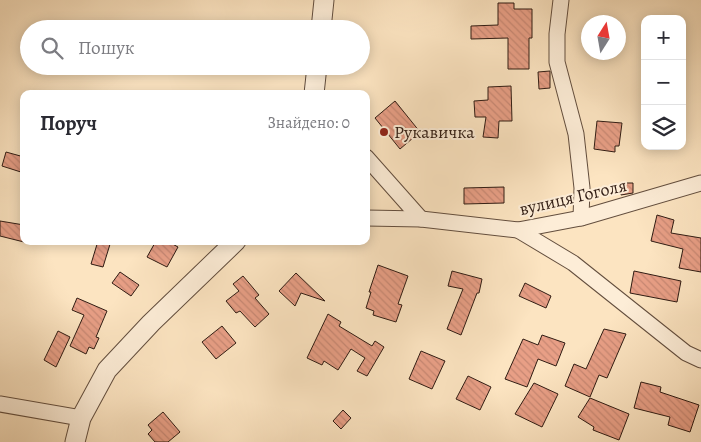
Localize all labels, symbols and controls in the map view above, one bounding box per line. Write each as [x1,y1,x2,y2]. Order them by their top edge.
north arrow [581,15,626,60]
map controls [641,15,686,150]
button: + [641,15,686,60]
search box [20,20,370,75]
icon: search [38,34,66,62]
text: Пошук [78,35,135,61]
button: − [641,60,686,105]
button: layers [641,105,686,150]
text: Поруч [40,109,97,137]
text: Знайдено: 0 [268,112,350,134]
place label: Рукавичка [394,120,475,144]
marker: Рукавичка [378,126,390,138]
street label: вулиця Гоголя [517,173,629,221]

